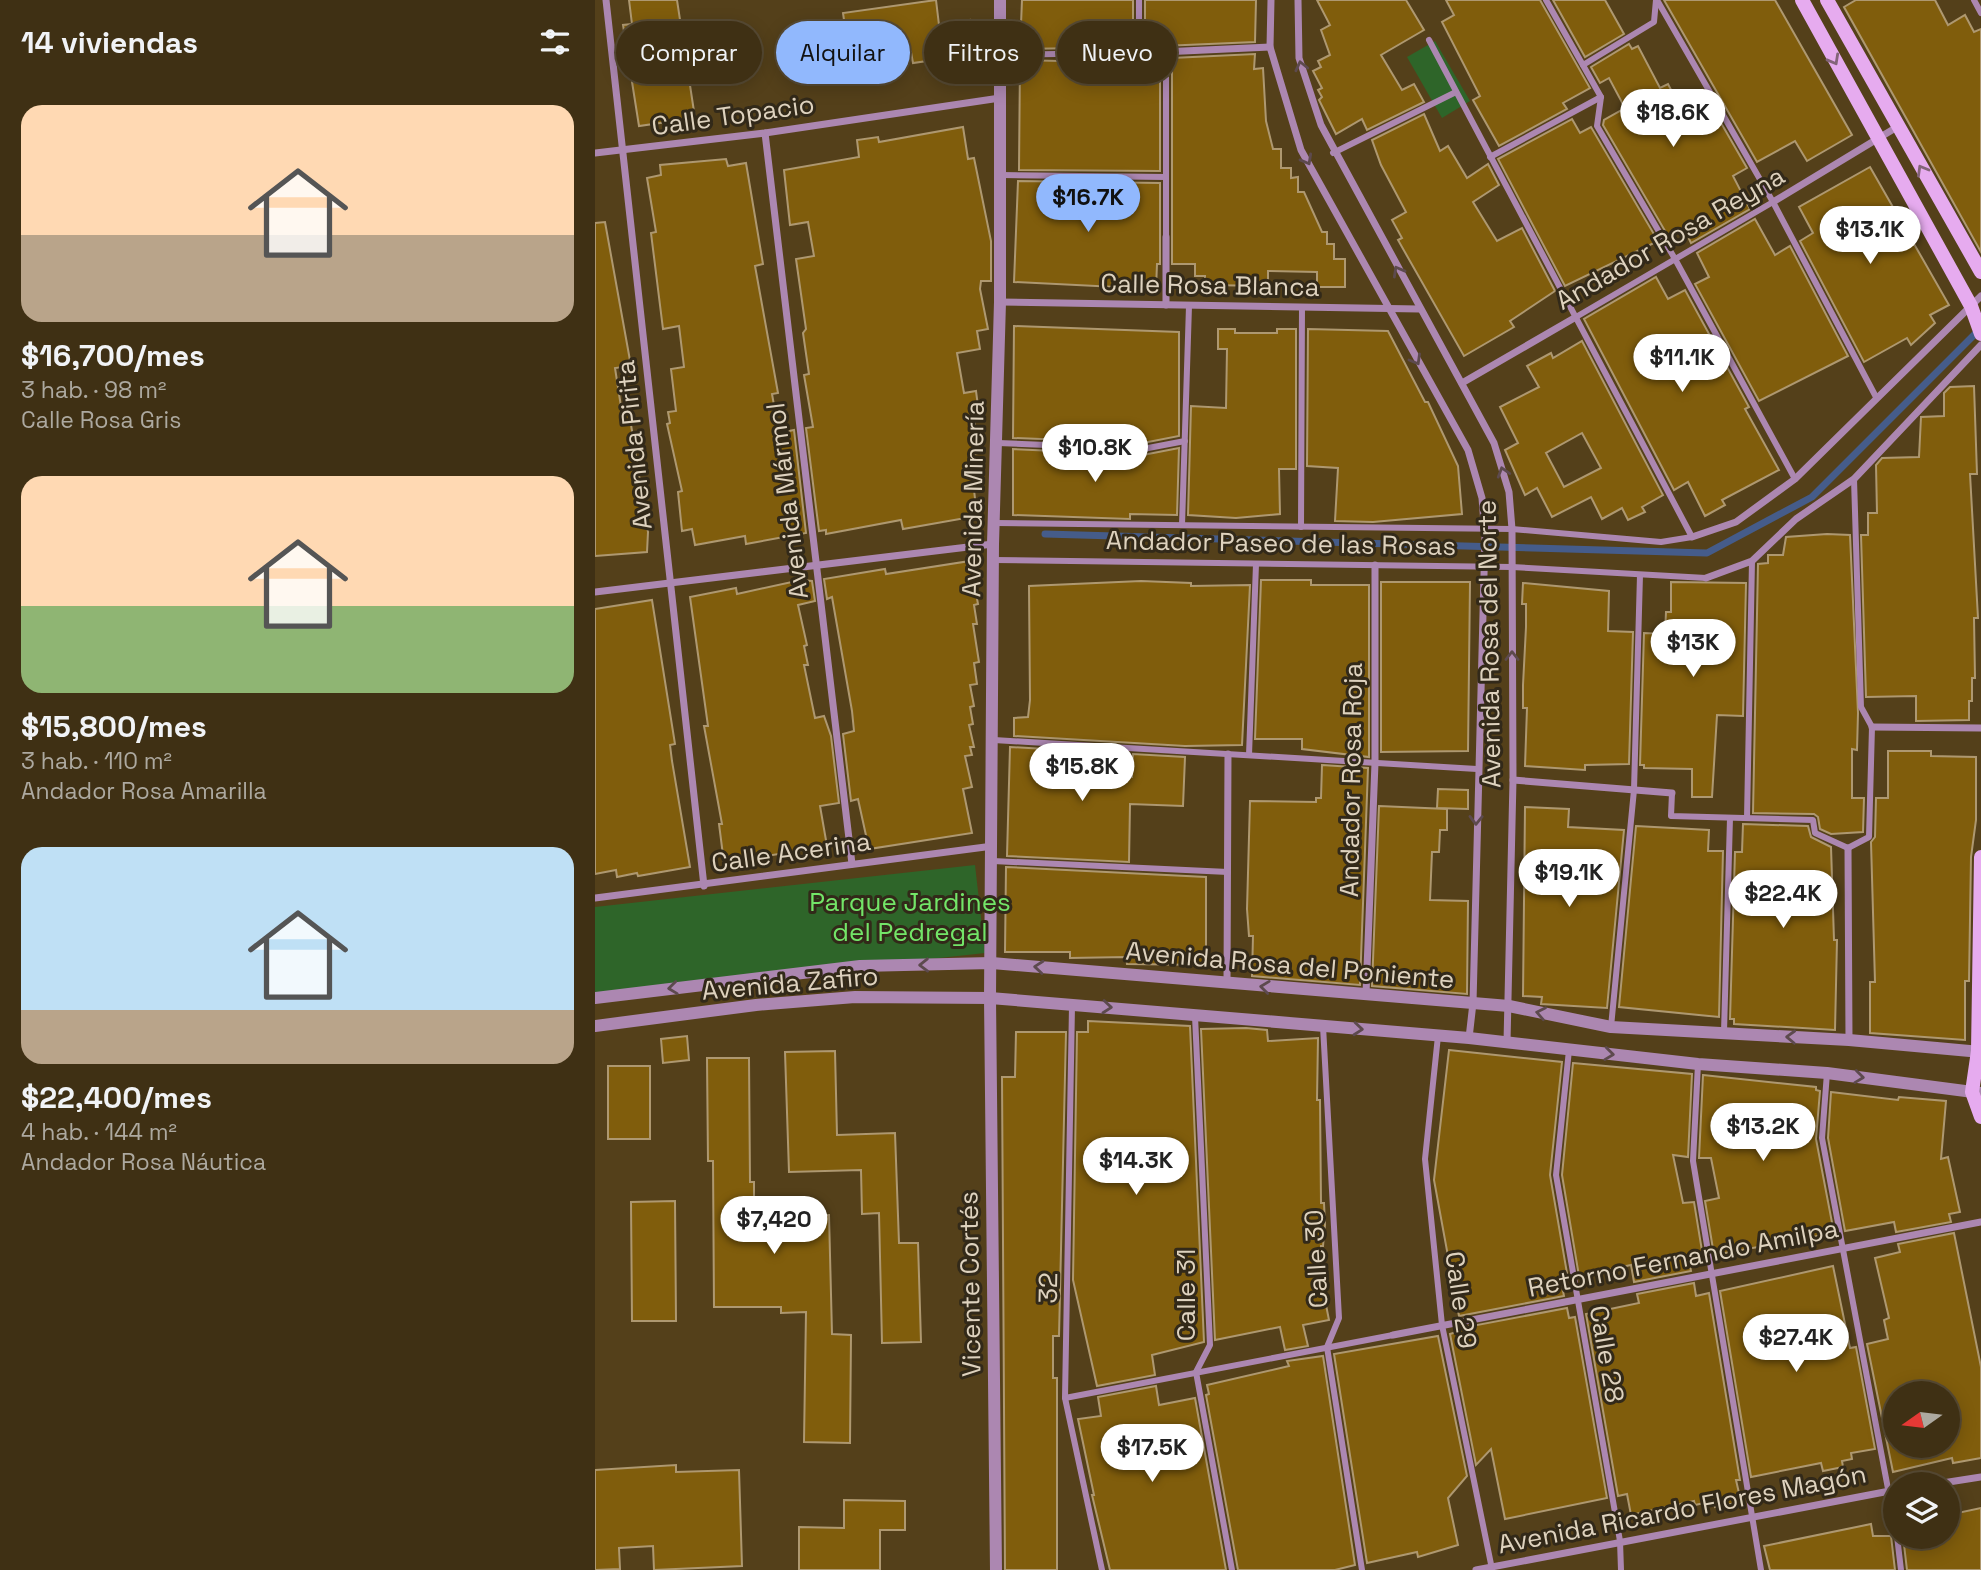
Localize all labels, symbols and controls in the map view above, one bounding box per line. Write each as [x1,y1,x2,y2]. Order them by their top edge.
chip: Comprar [616,21,762,84]
chip: Alquilar [776,21,910,84]
chip: Filtros [924,21,1043,84]
chip: Nuevo [1057,21,1177,84]
text: 14 viviendas [21,23,198,62]
icon: filters [536,23,574,61]
one-way arrow [1826,53,1839,66]
one-way arrow [1295,60,1310,72]
street label: Calle Topacio [649,87,817,143]
pin: $18.6K [1616,90,1730,149]
text: $18.6K [1636,97,1710,127]
icon: home [235,150,361,276]
one-way arrow [1299,153,1312,166]
street label: Andador Rosa Reyna [1549,158,1791,318]
one-way arrow [1918,165,1931,178]
pin: $16.7K [1031,174,1145,234]
text: $16.7K [1052,182,1124,212]
pin: $13.1K [1813,206,1927,266]
text: $13.1K [1836,214,1904,244]
street label: Calle Rosa Blanca [1100,266,1320,304]
one-way arrow [1393,266,1406,278]
pin: $11.1K [1625,334,1739,394]
text: $16,700/mes [21,336,205,375]
text: $11.1K [1649,342,1715,372]
one-way arrow [1408,352,1421,365]
street label: Avenida Pirita [608,358,660,532]
text: 3 hab. · 98 m² [21,375,166,405]
street label: Avenida Minería [954,400,992,598]
street label: Avenida Mármol [758,401,816,601]
text: Calle Rosa Gris [21,405,181,435]
pin: $10.8K [1038,424,1152,484]
text: $10.8K [1058,432,1132,462]
one-way arrow [1496,466,1511,478]
street label: Avenida Rosa del Norte [1469,500,1509,788]
icon: home [235,521,361,647]
street label: Andador Paseo de las Rosas [1106,523,1456,563]
pin: $13K [1652,620,1734,679]
text: $13K [1667,627,1719,657]
one-way arrow [1504,650,1520,660]
street label: Andador Rosa Roja [1332,662,1370,898]
text: $15,800/mes [21,707,207,746]
pin: $15.8K [1025,744,1139,803]
text: 3 hab. · 110 m² [21,746,172,776]
text: $15.8K [1045,751,1119,781]
text: Andador Rosa Amarilla [21,776,267,806]
one-way arrow [1468,815,1484,826]
street label: Calle Acerina [709,824,873,880]
pin: $19.1K [1512,850,1626,909]
text: $19.1K [1535,857,1603,887]
pin: $22.4K [1726,870,1840,930]
text: $22.4K [1744,878,1822,908]
park label: Parque Jardines del Pedregal [809,885,1011,949]
icon: home [235,892,361,1018]
street label: Avenida Rosa del Poniente [1124,934,1456,996]
one-way arrow [918,957,928,973]
street label: Avenida Zafiro [700,958,880,1008]
one-way arrow [1033,960,1044,975]
one-way arrow [667,980,679,995]
one-way arrow [1260,980,1271,995]
one-way arrow [1102,999,1113,1014]
one-way arrow [1535,1006,1547,1021]
one-way arrow [1353,1021,1364,1036]
one-way arrow [1785,1030,1796,1045]
one-way arrow [1603,1046,1614,1061]
one-way arrow [1854,1070,1865,1085]
text: $22,400/mes [21,1078,212,1117]
pin: $13.2K [1706,1104,1820,1163]
text: $13.2K [1726,1111,1800,1141]
text: 4 hab. · 144 m² [21,1117,177,1147]
pin: $14.3K [1079,1138,1193,1197]
text: $14.3K [1099,1145,1173,1175]
text: Andador Rosa Náutica [21,1147,266,1177]
street label: Vicente Cortés [951,1191,989,1377]
pin: $7,420 [717,1196,831,1256]
text: $7,420 [736,1204,812,1234]
street label: Calle 30 [1296,1209,1336,1309]
street label: Retorno Fernando Amilpa [1525,1211,1841,1305]
street label: Calle 31 [1169,1249,1203,1341]
street label: Calle 29 [1437,1249,1485,1351]
street label: 32 [1031,1272,1065,1304]
street label: Calle 28 [1582,1303,1632,1405]
pin: $27.4K [1739,1314,1853,1374]
text: $27.4K [1759,1322,1833,1352]
north arrow [1883,1381,1960,1458]
map controls [1883,1381,1960,1549]
pin: $17.5K [1095,1424,1209,1484]
text: $17.5K [1117,1432,1187,1462]
street label: Avenida Ricardo Flores Magón [1495,1457,1869,1561]
button: layers [1883,1472,1960,1549]

